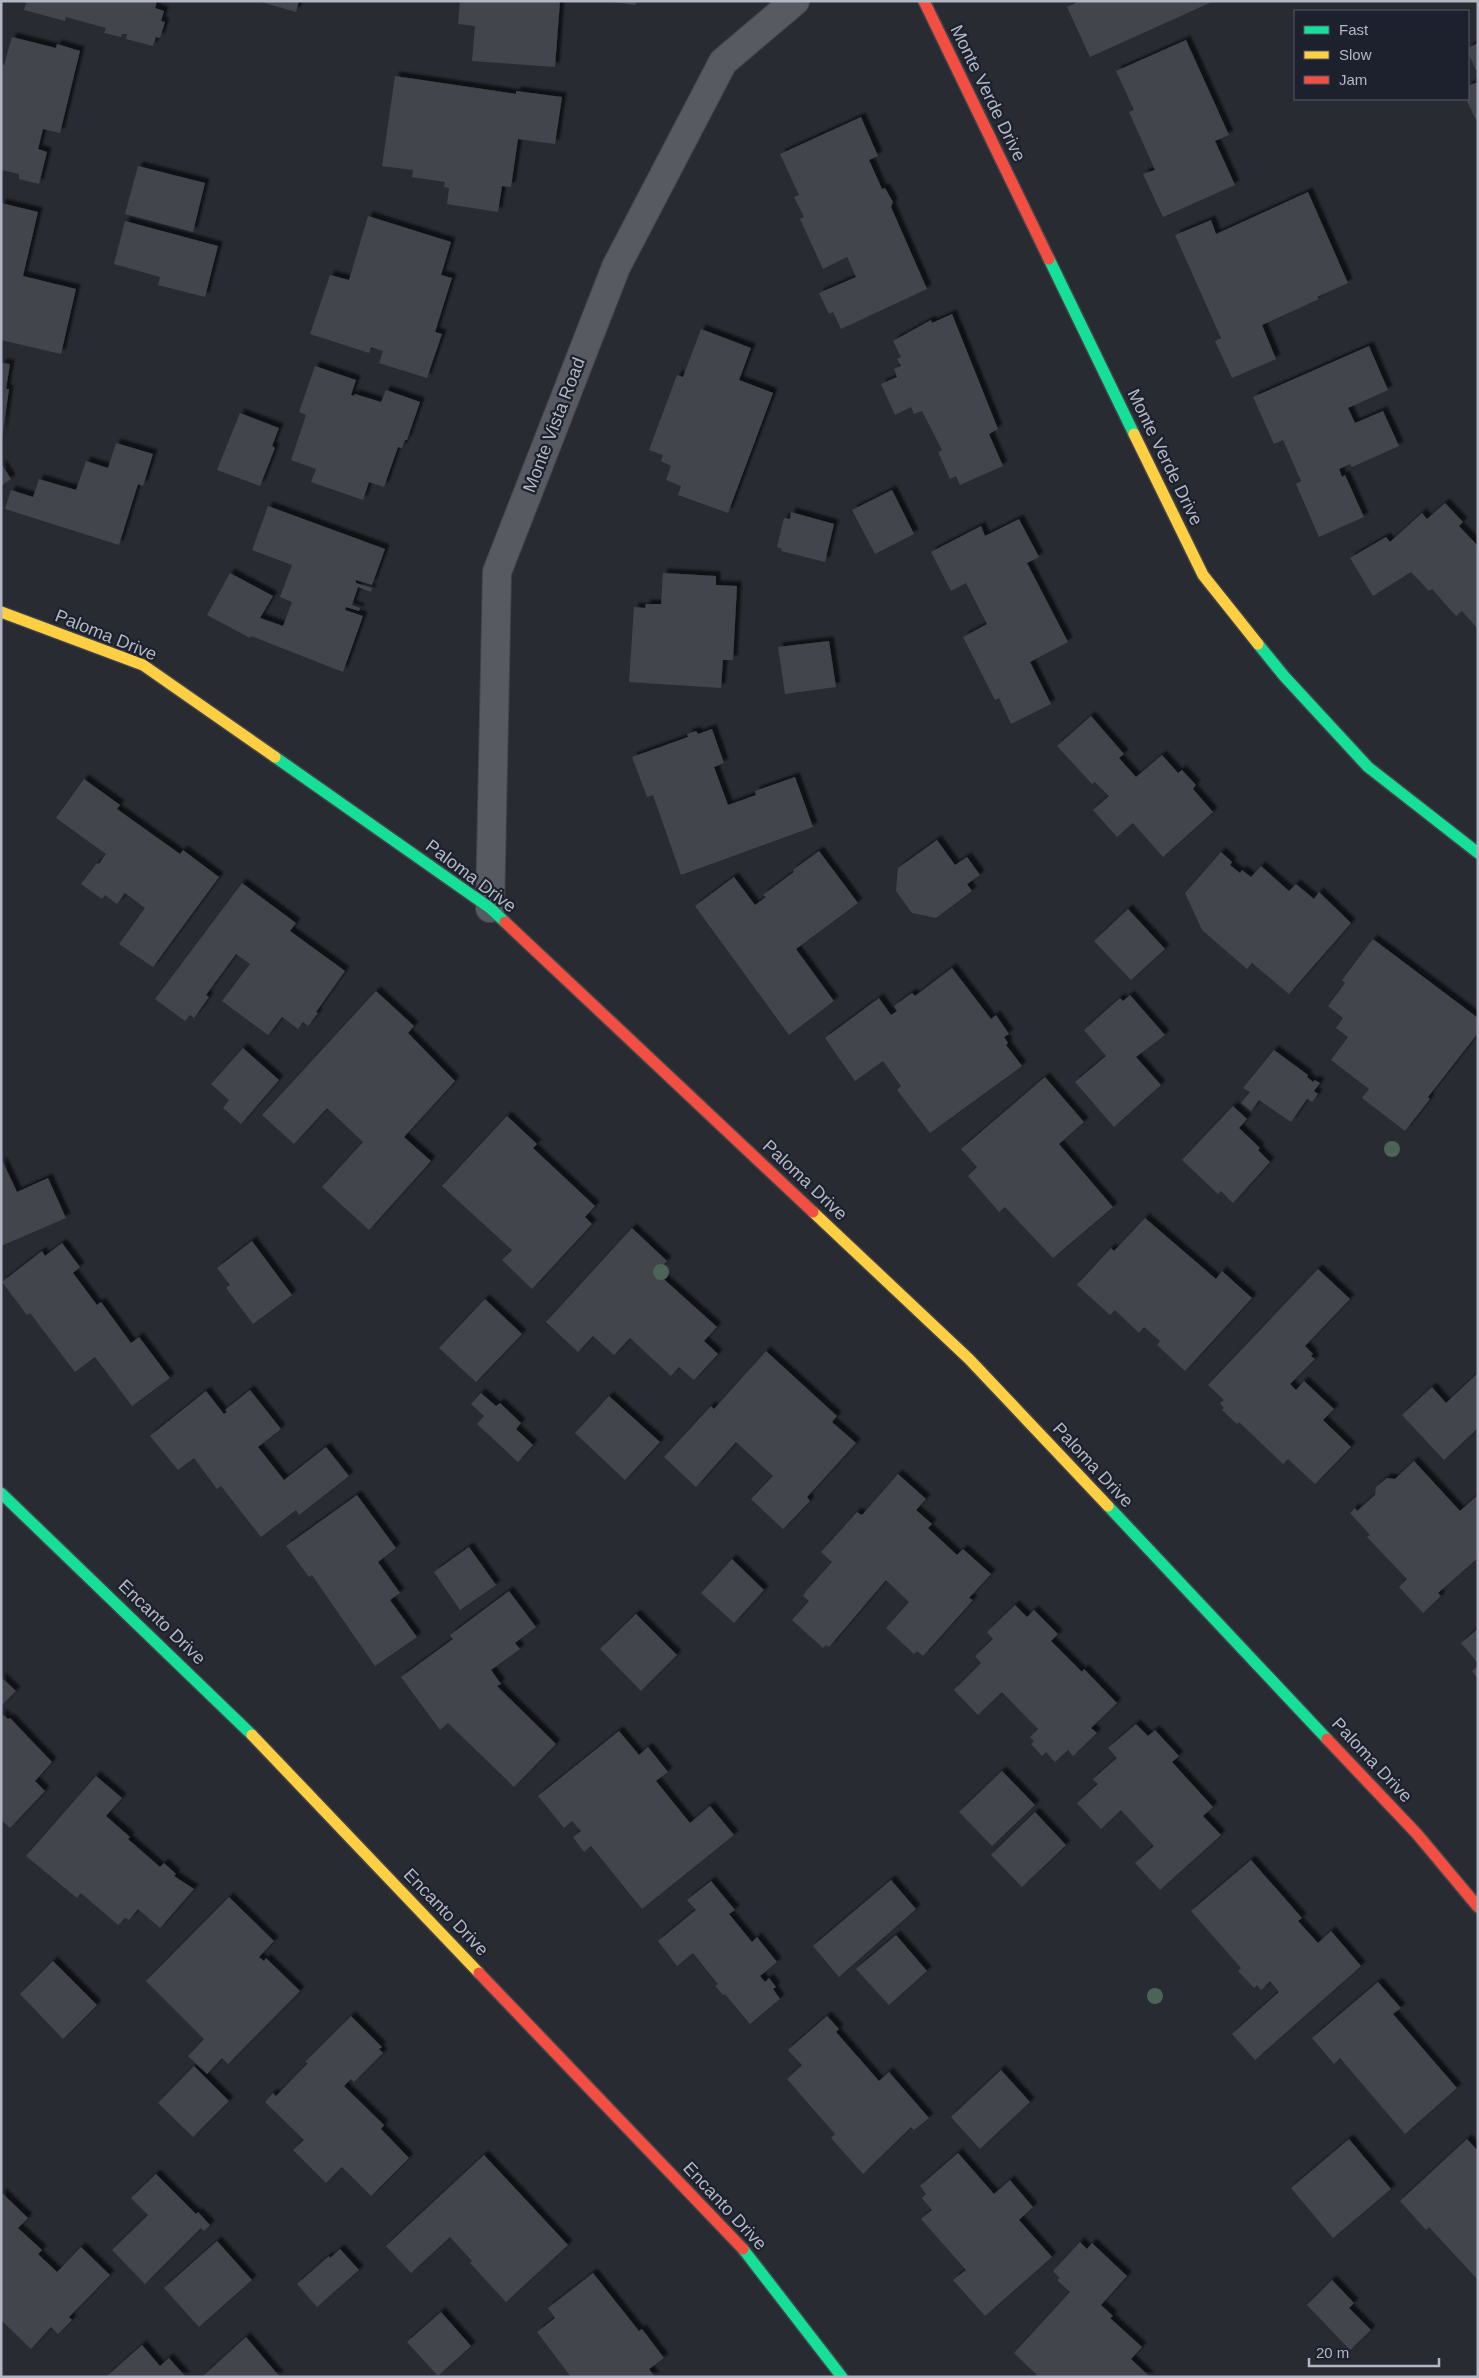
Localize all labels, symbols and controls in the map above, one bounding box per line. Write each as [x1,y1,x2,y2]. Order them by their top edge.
legend [1294,10,1469,100]
text: Fast [1339,21,1369,38]
street label: Monte Verde Drive [946,22,1030,164]
text: Slow [1339,46,1372,63]
text: Jam [1339,71,1367,88]
street label: Monte Vista Road [519,355,589,495]
street label: Monte Verde Drive [1123,386,1207,528]
street label: Paloma Drive [52,605,160,665]
street label: Paloma Drive [422,836,520,916]
street label: Paloma Drive [759,1136,851,1224]
street label: Paloma Drive [1049,1419,1137,1511]
street label: Encanto Drive [114,1576,210,1668]
street label: Paloma Drive [1328,1714,1416,1806]
street label: Encanto Drive [400,1864,492,1960]
street label: Encanto Drive [679,2158,771,2254]
scale bar [1309,2336,1439,2368]
text: 20 m [1316,2344,1349,2361]

